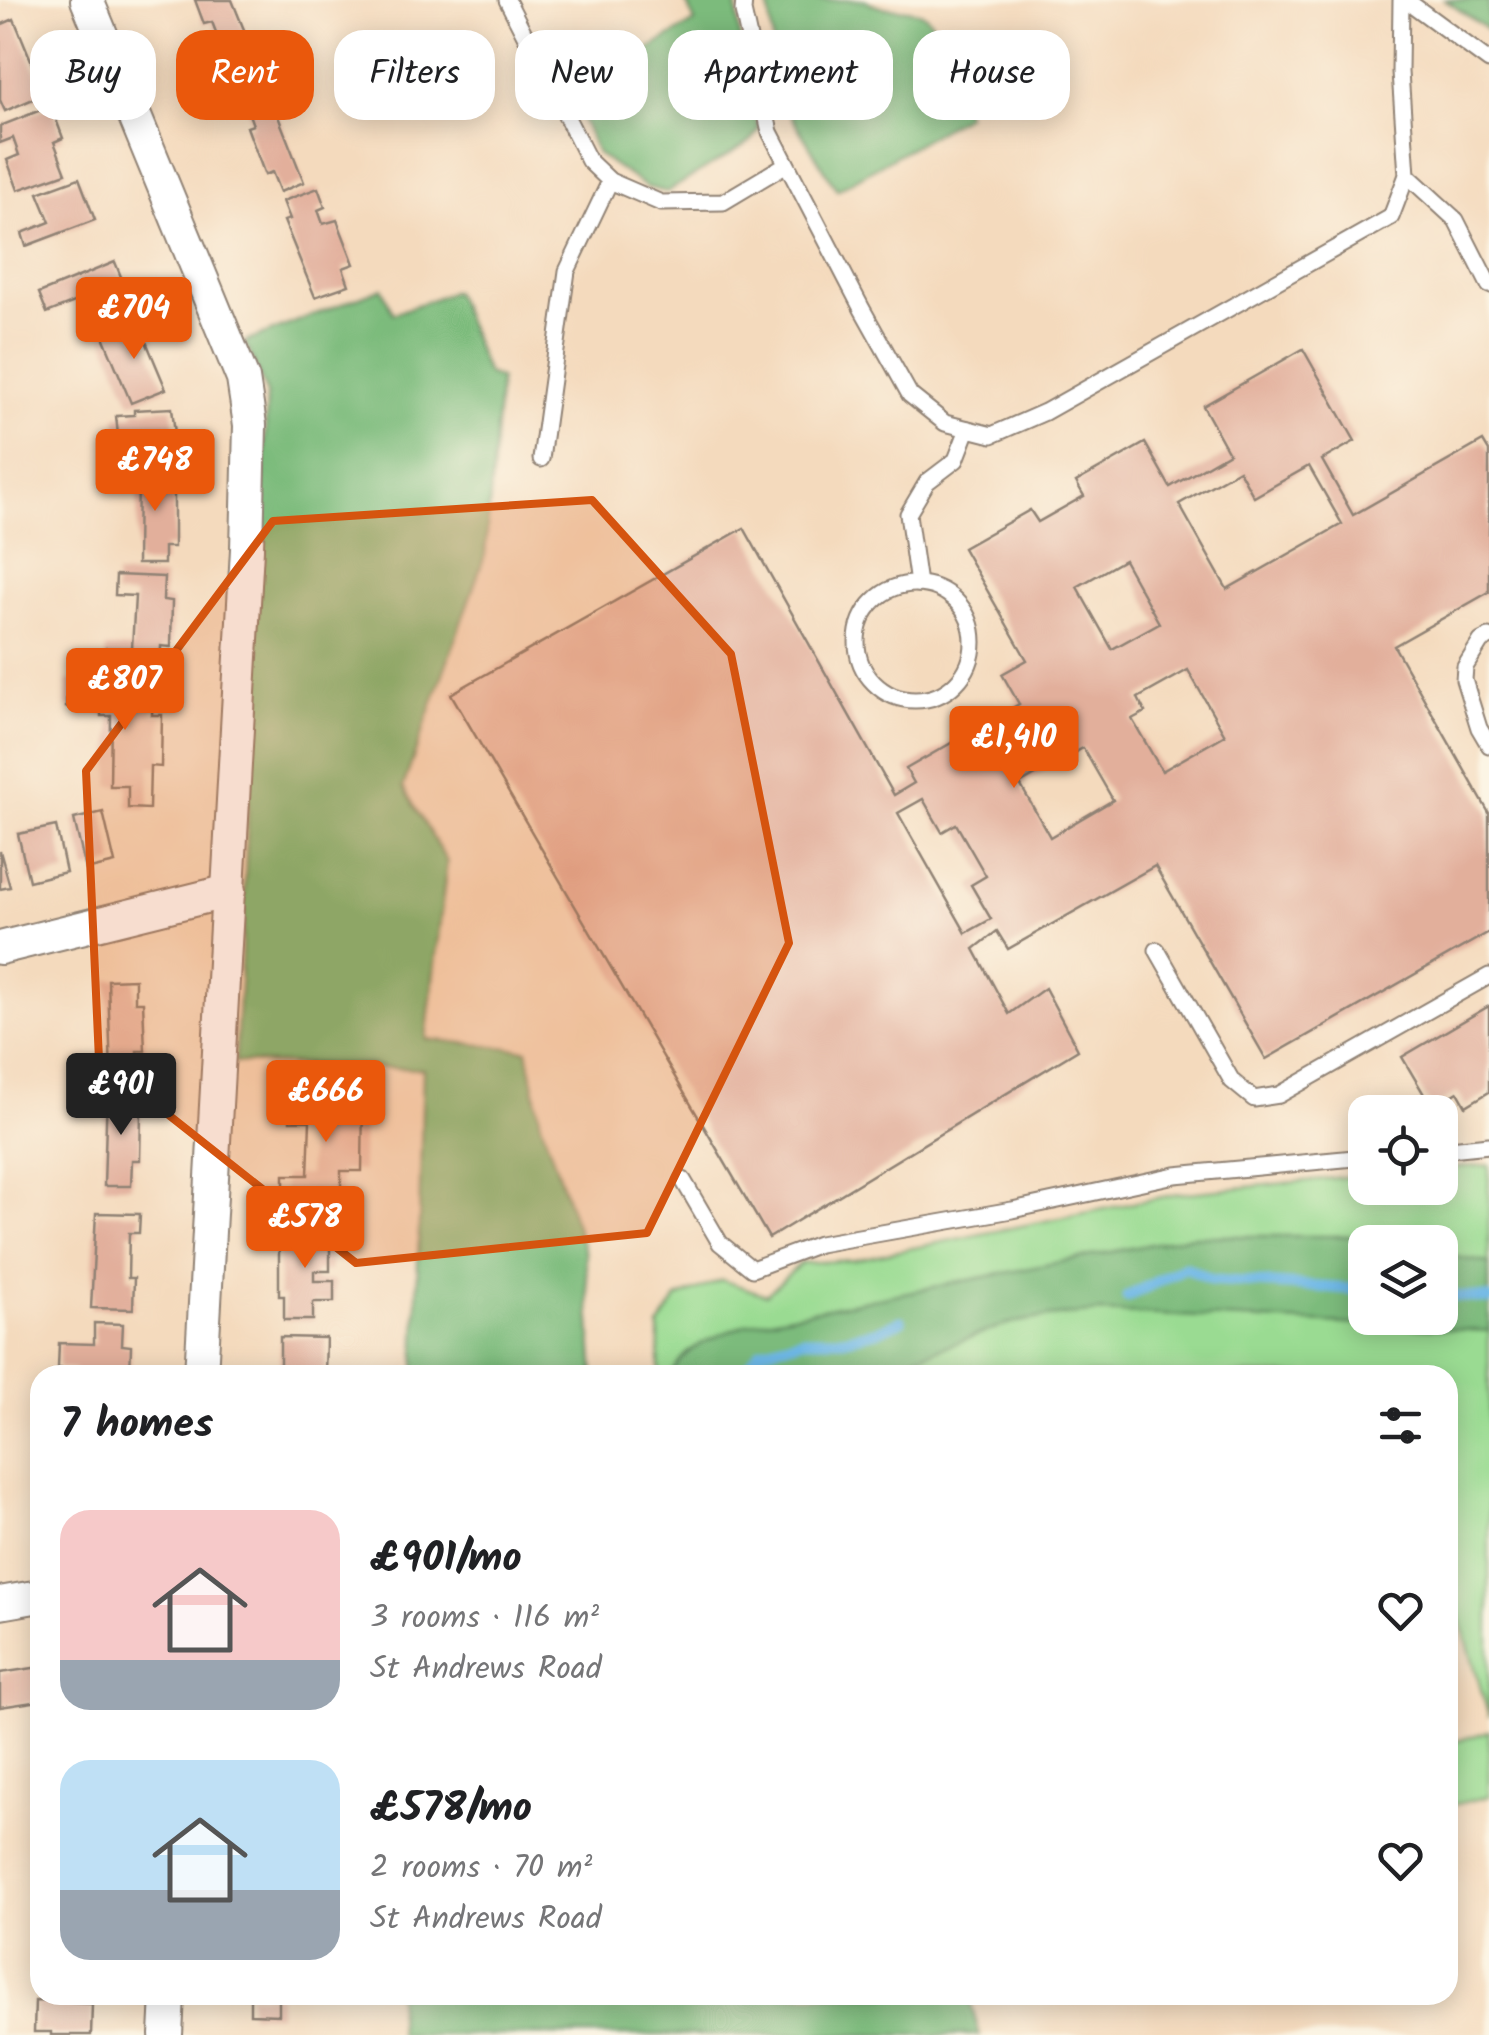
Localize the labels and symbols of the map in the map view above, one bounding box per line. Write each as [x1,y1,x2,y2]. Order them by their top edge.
pin: £704 [75,277,193,362]
pin: £748 [96,429,214,514]
pin: £807 [66,648,184,733]
pin: £1,410 [933,706,1095,791]
pin: £901 [62,1053,180,1138]
pin: £666 [267,1060,385,1145]
pin: £578 [246,1186,364,1271]

